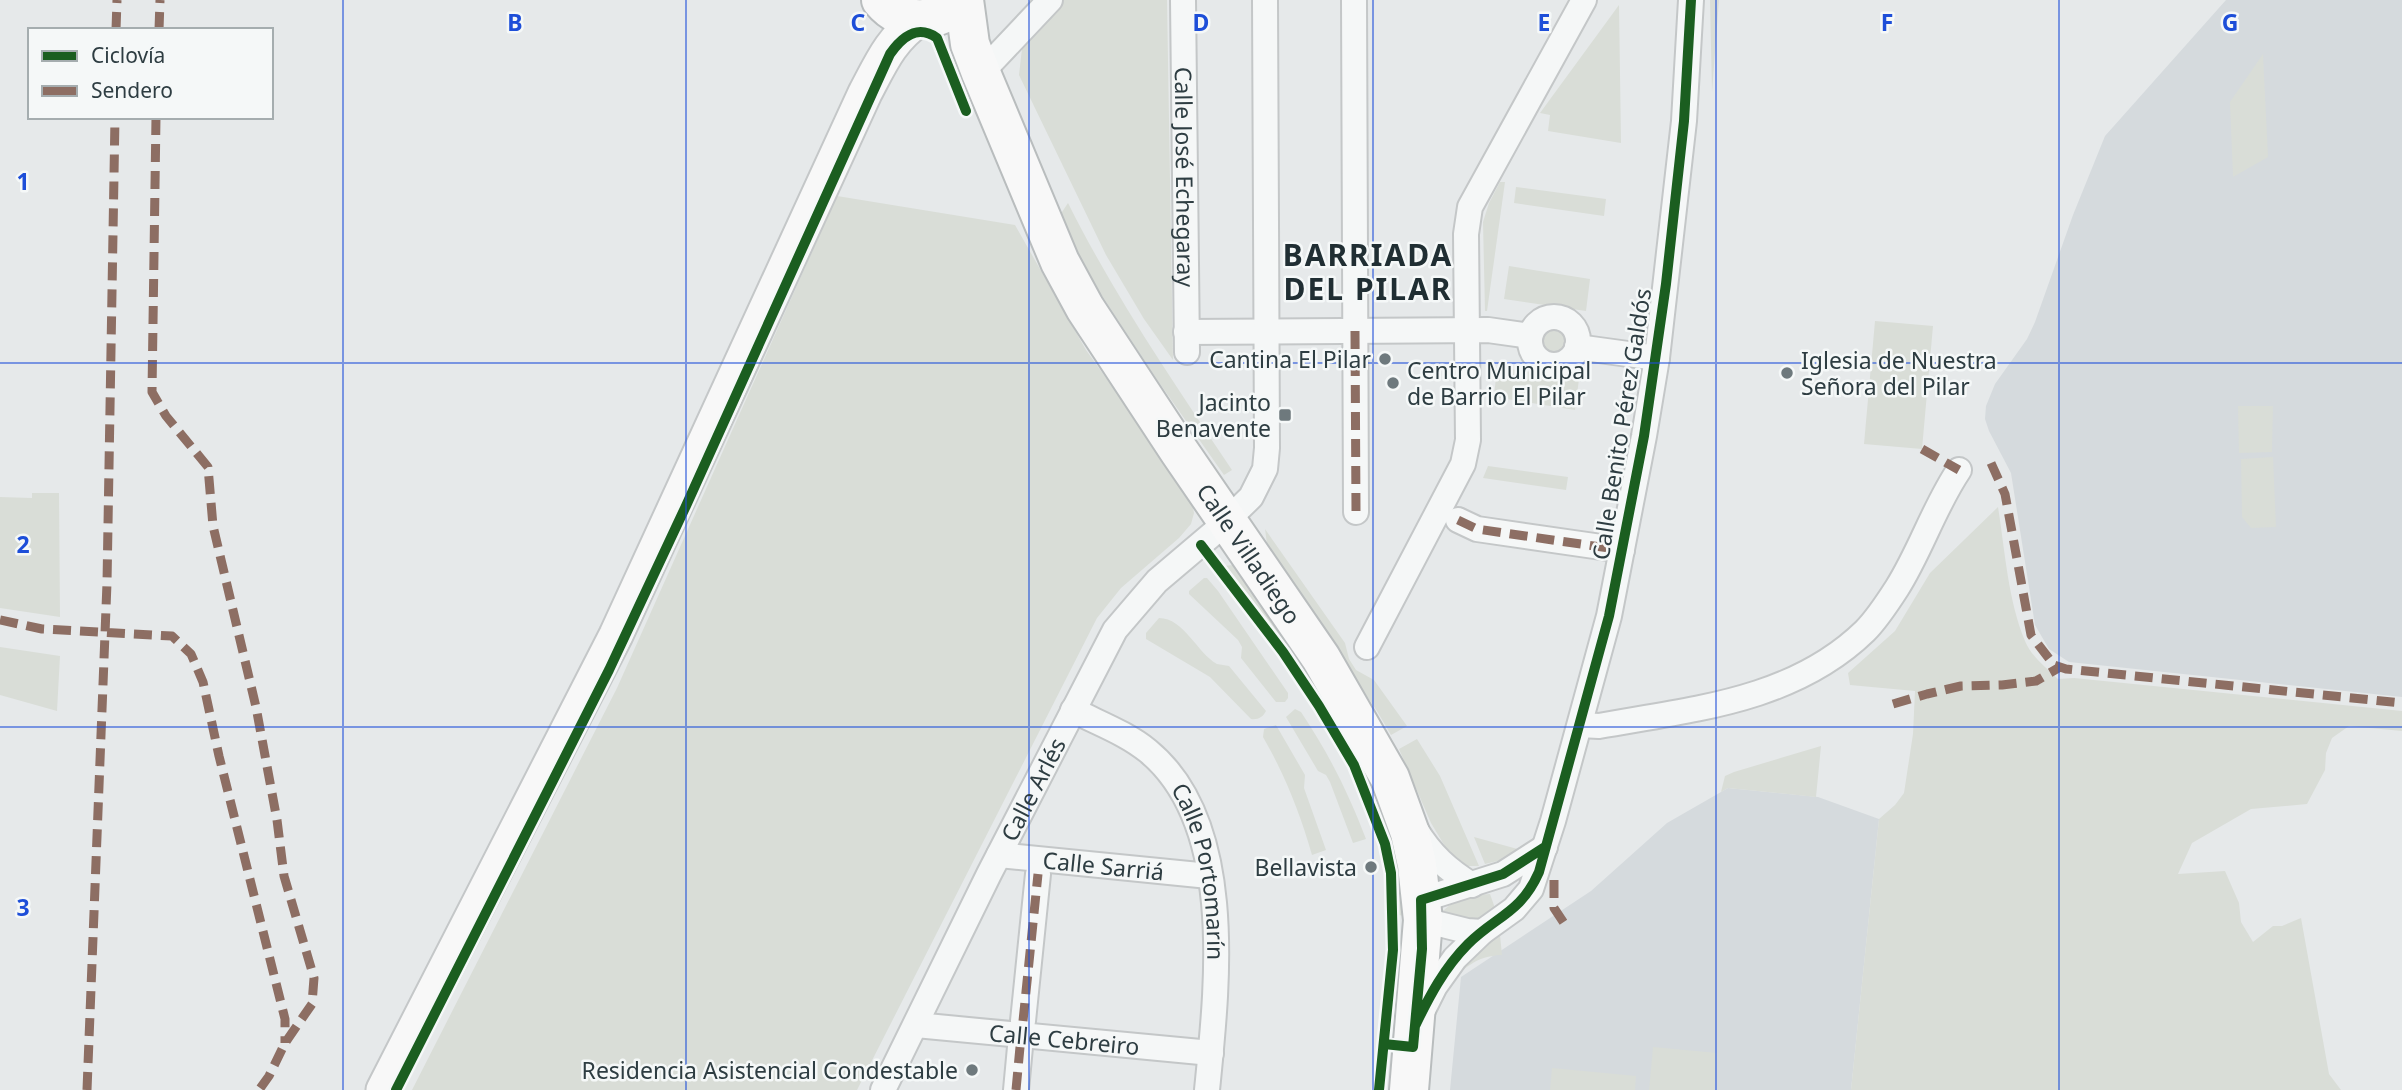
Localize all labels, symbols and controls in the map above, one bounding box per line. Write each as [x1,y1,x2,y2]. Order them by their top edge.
text: B [507,6,523,38]
text: C [851,6,866,38]
text: D [1193,6,1209,38]
text: E [1538,6,1550,38]
text: F [1881,6,1893,38]
text: G [2222,6,2238,38]
legend [28,28,273,119]
text: Ciclovía [91,41,165,69]
street label: Calle José Echegaray [1168,67,1202,288]
text: Sendero [91,76,173,104]
text: 1 [16,165,30,197]
district label: BARRIADA DEL PILAR [1283,234,1453,309]
street label: Calle Benito Pérez Galdós [1584,286,1658,562]
place label: Cantina El Pilar [1209,343,1372,375]
place label: Iglesia de Nuestra Señora del Pilar [1801,344,1997,402]
marker: Cantina El Pilar [1377,351,1393,367]
place label: Centro Municipal de Barrio El Pilar [1407,354,1591,412]
marker: Iglesia de Nuestra Señora del Pilar [1779,365,1795,381]
marker: Centro Municipal de Barrio El Pilar [1385,375,1401,391]
place label: Jacinto Benavente [1156,386,1271,444]
marker: Jacinto Benavente [1277,407,1293,423]
street label: Calle Villadiego [1190,477,1309,630]
text: 2 [16,528,30,560]
street label: Calle Arlés [993,732,1073,847]
street label: Calle Portomarín [1164,776,1232,960]
street label: Calle Sarriá [1041,843,1166,887]
place label: Bellavista [1254,851,1357,883]
marker: Bellavista [1363,859,1379,875]
text: 3 [16,891,30,923]
street label: Calle Cebreiro [988,1016,1141,1062]
place label: Residencia Asistencial Condestable [582,1054,958,1086]
marker: Residencia Asistencial Condestable [964,1062,980,1078]

